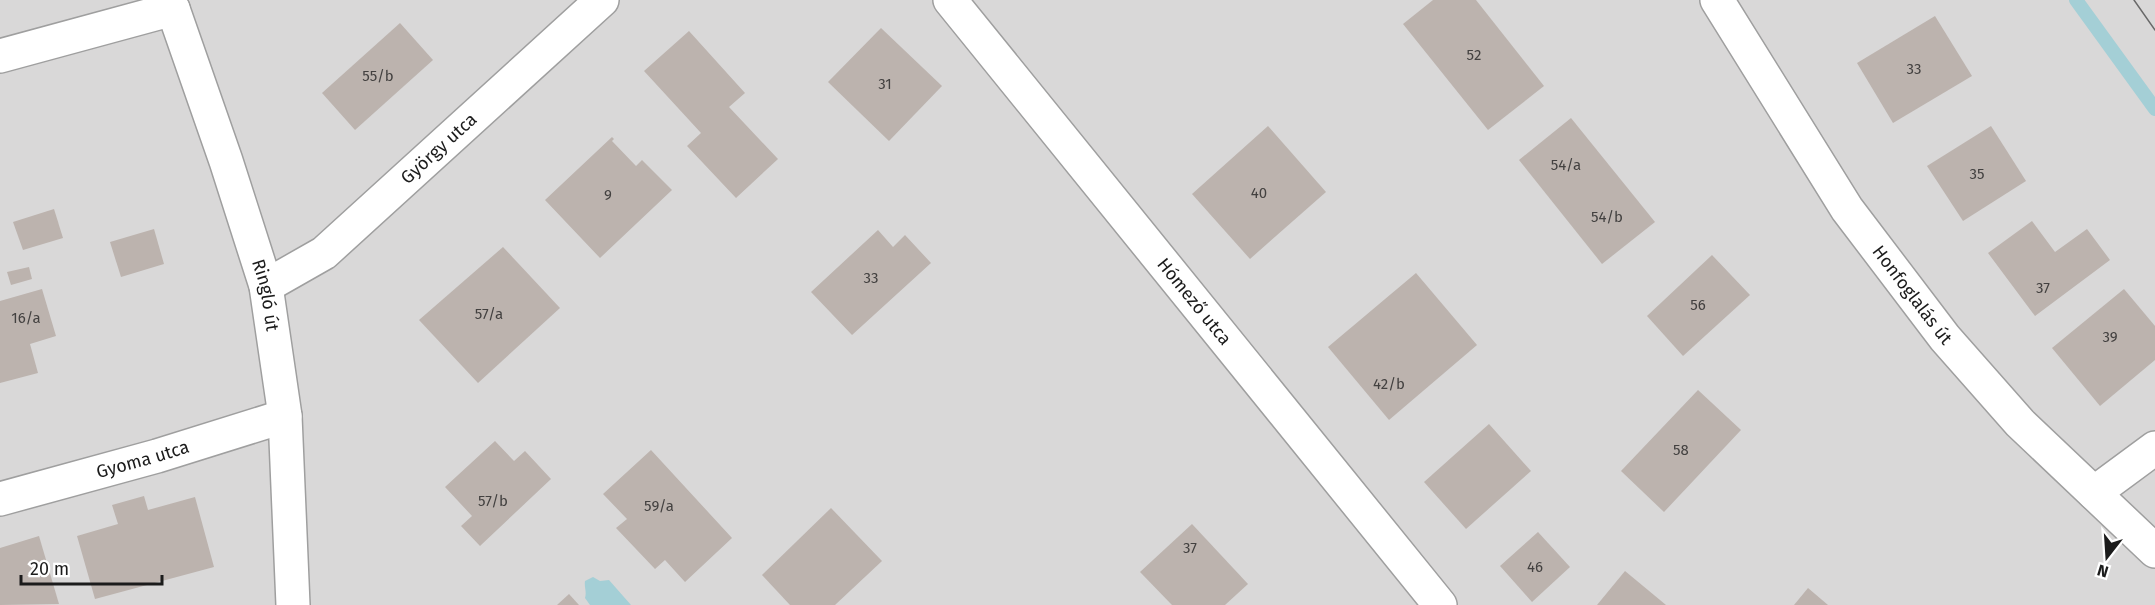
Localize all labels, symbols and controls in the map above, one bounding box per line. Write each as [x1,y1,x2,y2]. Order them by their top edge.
house number: 52 [1467,46,1481,64]
house number: 33 [1907,60,1921,78]
house number: 55/b [362,67,394,85]
house number: 31 [878,75,892,93]
street label: György utca [396,108,481,189]
house number: 54/a [1551,156,1581,174]
house number: 35 [1969,165,1985,183]
house number: 40 [1251,184,1267,202]
house number: 9 [604,186,612,204]
house number: 54/b [1591,208,1623,226]
street label: Honfoglalás út [1868,241,1957,350]
street label: Hómező utca [1152,253,1236,350]
street label: Ringló út [247,256,284,333]
house number: 33 [864,269,878,287]
house number: 37 [2036,279,2050,297]
house number: 56 [1690,296,1706,314]
house number: 57/a [475,305,503,323]
house number: 16/a [11,309,41,327]
house number: 39 [2102,328,2118,346]
house number: 42/b [1373,375,1405,393]
street label: Gyoma utca [94,436,192,483]
house number: 58 [1673,441,1689,459]
house number: 57/b [478,492,508,510]
house number: 59/a [644,497,674,515]
north arrow [2077,527,2137,587]
house number: 37 [1183,539,1197,557]
scale bar [21,548,162,586]
text: 20 m [30,558,69,580]
house number: 46 [1527,558,1543,576]
text: N [2095,560,2111,582]

